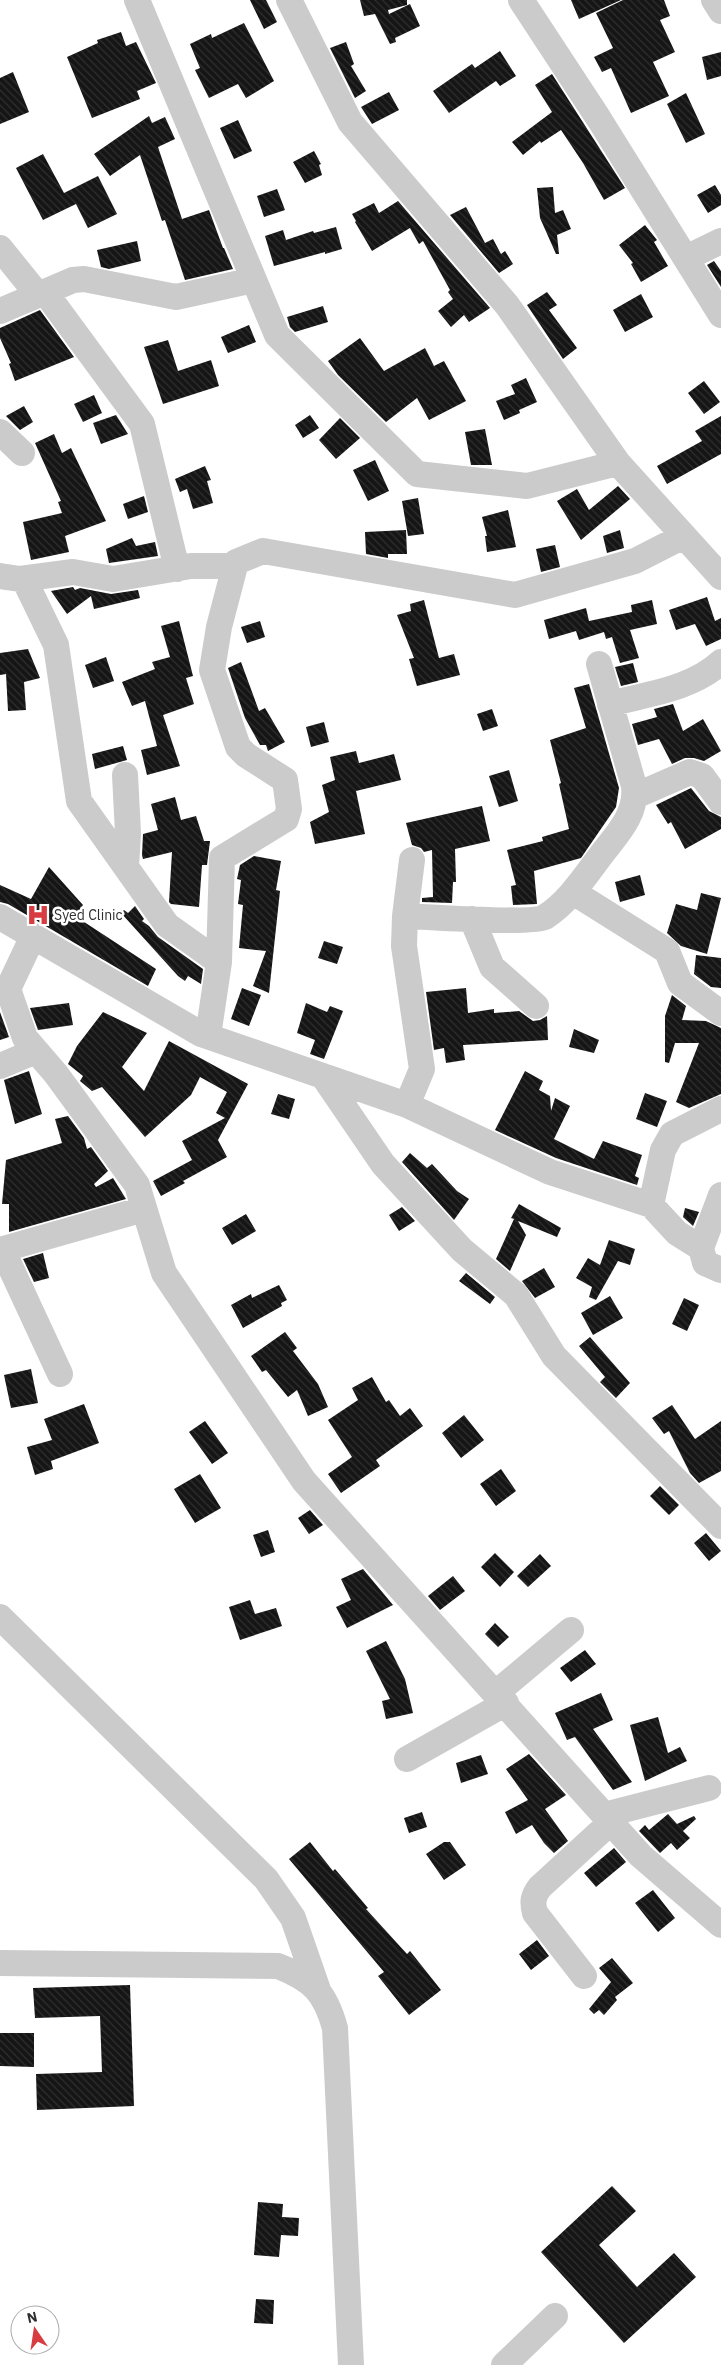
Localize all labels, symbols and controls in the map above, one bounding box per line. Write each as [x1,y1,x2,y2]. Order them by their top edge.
hospital icon: Syed Clinic [25,902,51,928]
place label: Syed Clinic [54,906,123,924]
north arrow [10,2305,60,2355]
text: N [25,2307,39,2327]

